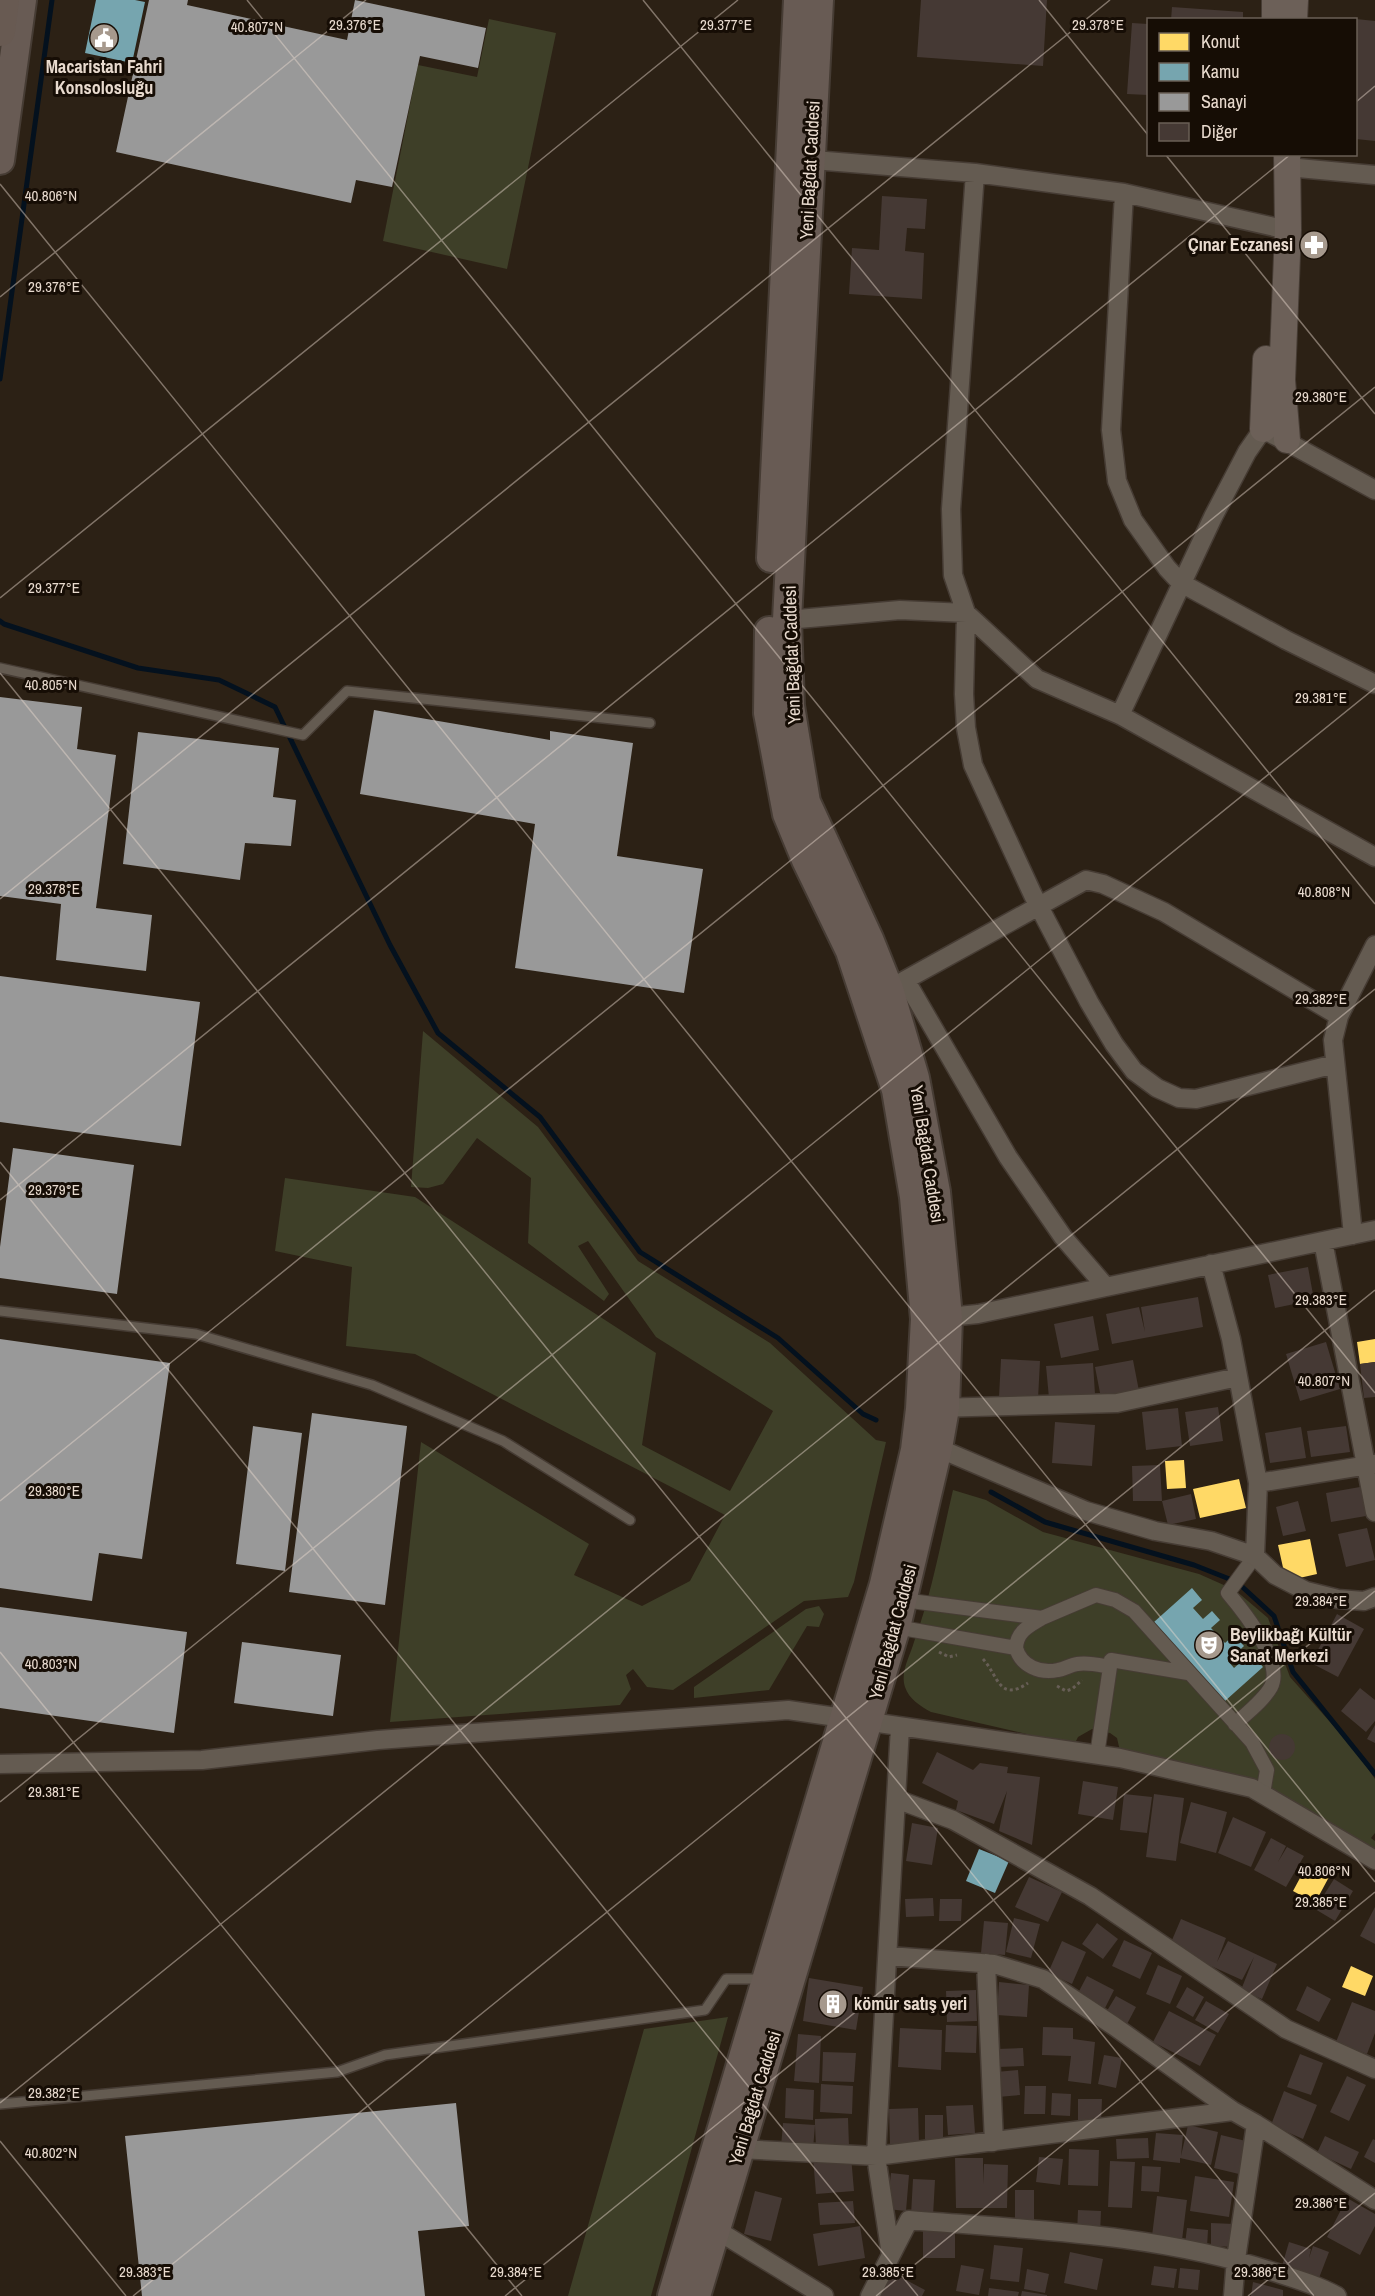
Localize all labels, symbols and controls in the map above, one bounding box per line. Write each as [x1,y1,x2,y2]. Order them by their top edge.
text: 29.376°E [329,14,381,35]
text: 29.377°E [700,14,752,35]
text: 29.378°E [1072,14,1124,35]
text: 40.807°N [231,16,283,37]
legend [1147,18,1357,156]
public building icon: Macaristan Fahri Konsolosluğu [88,22,120,54]
text: Konut [1201,29,1240,54]
place label: Macaristan Fahri Konsolosluğu [46,54,162,100]
text: Kamu [1201,59,1240,84]
text: Sanayi [1201,89,1247,114]
street label: Yeni Bağdat Caddesi [793,100,826,240]
text: Diğer [1201,119,1237,144]
text: 40.806°N [25,185,77,206]
pharmacy icon: Çınar Eczanesi [1298,229,1330,261]
place label: Çınar Eczanesi [1188,232,1293,257]
text: 29.376°E [28,276,80,297]
text: 29.380°E [1295,386,1347,407]
text: 29.377°E [28,577,80,598]
street label: Yeni Bağdat Caddesi [777,585,806,725]
text: 40.805°N [25,674,77,695]
text: 29.381°E [1295,687,1347,708]
text: 29.378°E [28,878,80,899]
text: 40.808°N [1298,881,1350,902]
text: 29.382°E [1295,988,1347,1009]
street label: Yeni Bağdat Caddesi [904,1083,951,1225]
text: 29.379°E [28,1179,80,1200]
text: 29.383°E [1295,1289,1347,1310]
text: 40.807°N [1298,1370,1350,1391]
text: 29.380°E [28,1480,80,1501]
street label: Yeni Bağdat Caddesi [862,1561,923,1702]
text: 29.384°E [1295,1590,1347,1611]
place label: Beylikbağı Kültür Sanat Merkezi [1230,1622,1352,1668]
theatre icon: Beylikbağı Kültür Sanat Merkezi [1193,1629,1225,1661]
text: 40.803°N [25,1653,77,1674]
text: 29.381°E [28,1781,80,1802]
text: 40.806°N [1298,1860,1350,1881]
text: 29.385°E [1295,1891,1347,1912]
building icon: kömür satış yeri [817,1988,849,2020]
place label: kömür satış yeri [854,1991,967,2016]
street label: Yeni Bağdat Caddesi [722,2028,787,2168]
text: 29.382°E [28,2082,80,2103]
text: 40.802°N [25,2142,77,2163]
text: 29.386°E [1295,2192,1347,2213]
text: 29.383°E [119,2261,171,2282]
text: 29.384°E [490,2261,542,2282]
text: 29.385°E [862,2261,914,2282]
text: 29.386°E [1234,2261,1286,2282]

